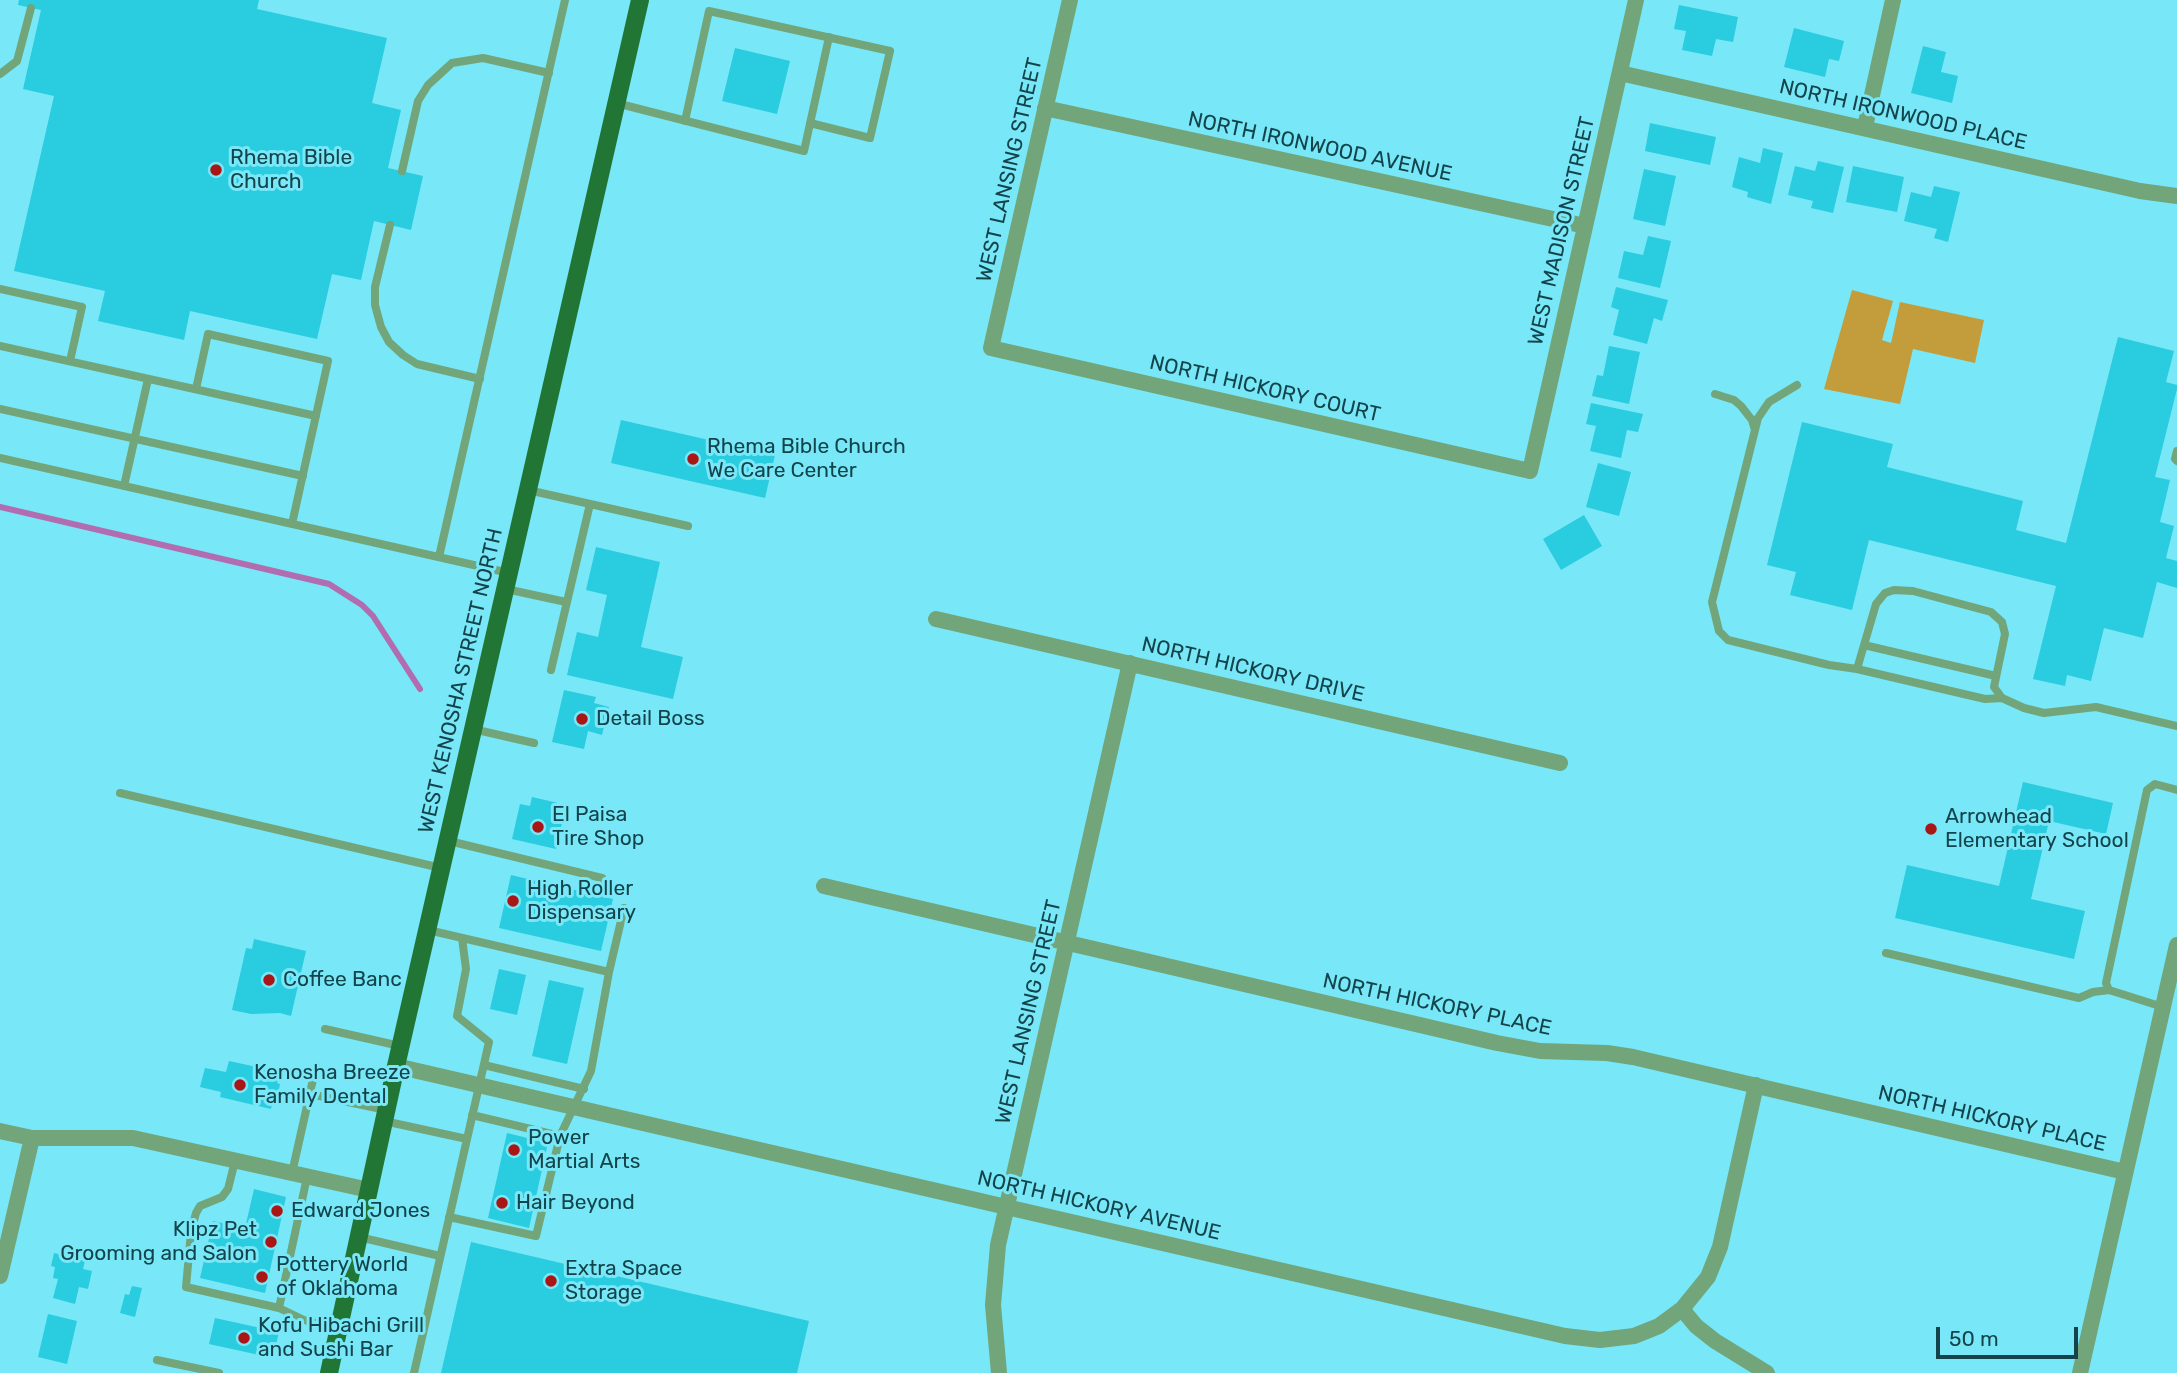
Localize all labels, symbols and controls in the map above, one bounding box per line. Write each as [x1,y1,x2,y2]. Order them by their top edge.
street label: WEST LANSING STREET [972,55,1048,285]
street label: NORTH IRONWOOD PLACE [1777,74,2029,156]
street label: NORTH IRONWOOD AVENUE [1186,107,1454,187]
street label: WEST MADISON STREET [1523,114,1601,348]
place label: Rhema Bible Church [230,145,352,195]
marker: Rhema Bible Church [208,162,224,178]
street label: NORTH HICKORY COURT [1147,350,1383,428]
place label: Rhema Bible Church We Care Center [707,434,906,484]
marker: Rhema Bible Church We Care Center [685,451,701,467]
street label: WEST KENOSHA STREET NORTH [414,526,508,836]
street label: NORTH HICKORY DRIVE [1139,632,1367,708]
place label: Detail Boss [596,706,705,732]
marker: Detail Boss [574,711,590,727]
place label: El Paisa Tire Shop [552,802,644,852]
place label: Arrowhead Elementary School [1945,804,2129,854]
marker: El Paisa Tire Shop [530,819,546,835]
marker: Arrowhead Elementary School [1923,821,1939,837]
place label: High Roller Dispensary [527,876,636,926]
marker: High Roller Dispensary [505,893,521,909]
street label: WEST LANSING STREET [991,897,1067,1127]
place label: Coffee Banc [283,967,402,993]
street label: NORTH HICKORY PLACE [1320,968,1554,1042]
marker: Coffee Banc [261,972,277,988]
place label: Kenosha Breeze Family Dental [254,1060,410,1110]
marker: Kenosha Breeze Family Dental [232,1077,248,1093]
street label: NORTH HICKORY PLACE [1876,1080,2108,1158]
place label: Power Martial Arts [528,1125,640,1175]
marker: Power Martial Arts [506,1142,522,1158]
street label: NORTH HICKORY AVENUE [975,1166,1223,1246]
place label: Hair Beyond [516,1190,635,1216]
marker: Hair Beyond [494,1195,510,1211]
place label: Edward Jones [291,1198,430,1224]
marker: Edward Jones [269,1203,285,1219]
place label: Klipz Pet Grooming and Salon [60,1217,257,1267]
marker: Klipz Pet Grooming and Salon [263,1234,279,1250]
place label: Pottery World of Oklahoma [276,1252,408,1302]
place label: Extra Space Storage [565,1256,682,1306]
marker: Pottery World of Oklahoma [254,1269,270,1285]
marker: Extra Space Storage [543,1273,559,1289]
place label: Kofu Hibachi Grill and Sushi Bar [258,1313,424,1363]
scale bar [1939,1314,2081,1358]
text: 50 m [1949,1326,1999,1351]
marker: Kofu Hibachi Grill and Sushi Bar [236,1330,252,1346]

